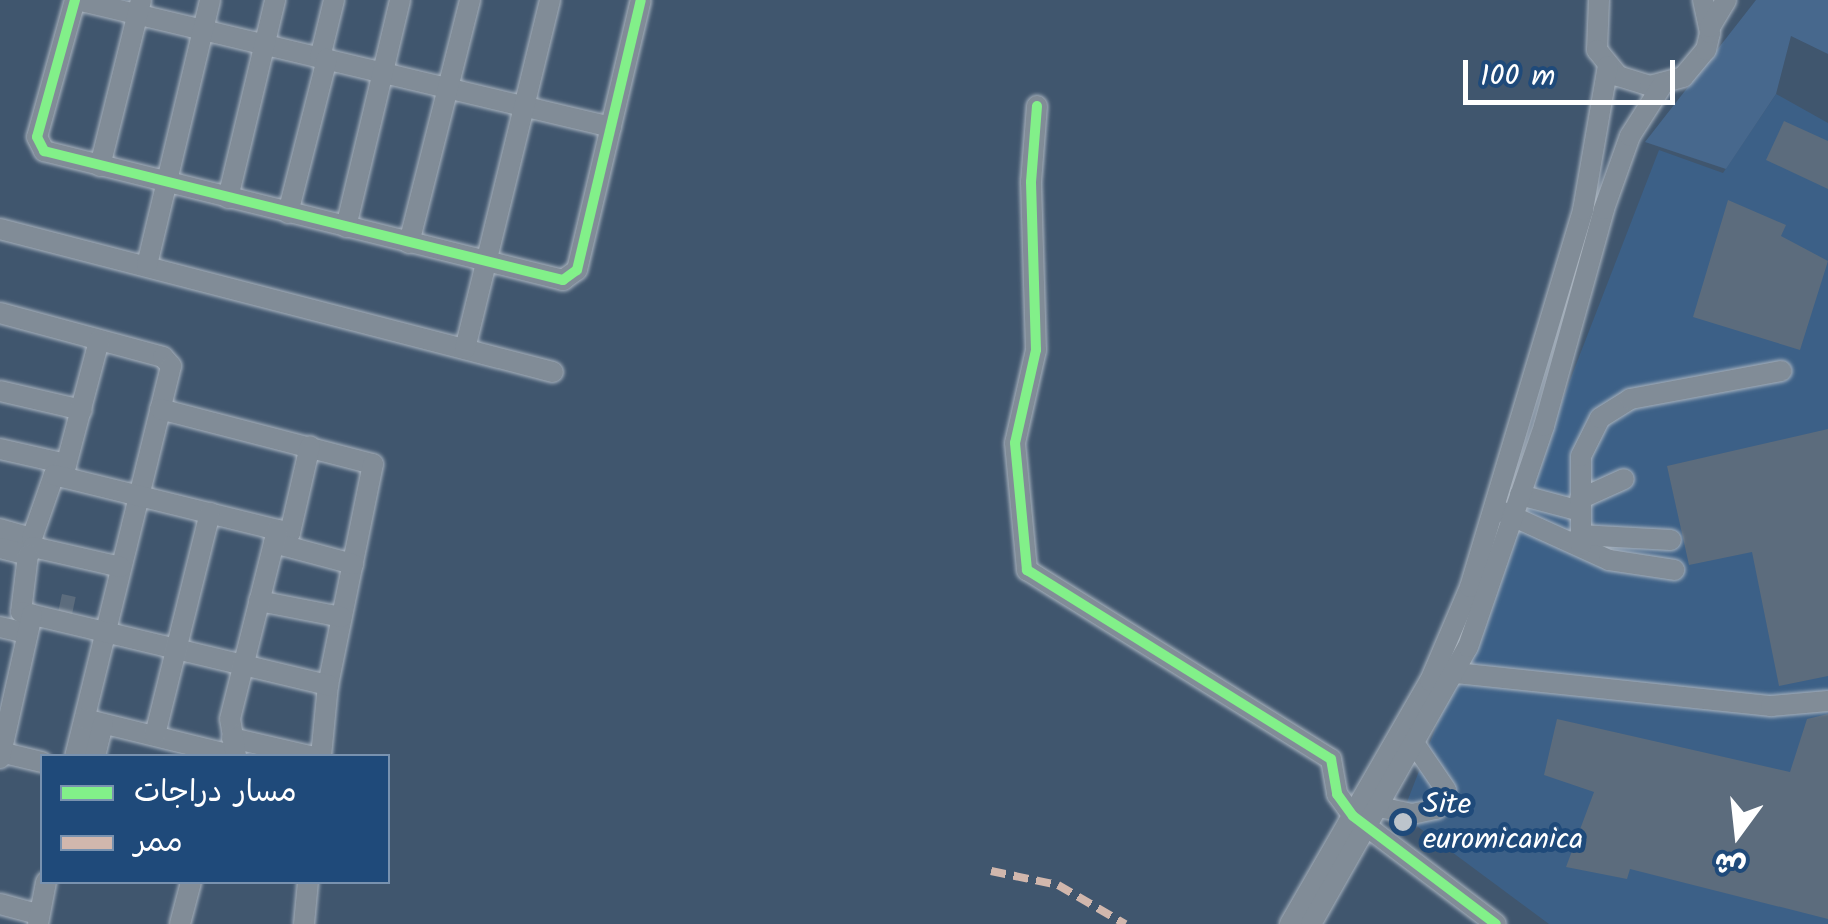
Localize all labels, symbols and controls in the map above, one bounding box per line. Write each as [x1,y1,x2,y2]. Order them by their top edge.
scale bar [1468,40,1680,102]
text: 100 m [1480,53,1555,101]
legend [40,754,390,884]
text: مسار دراجات [134,769,297,817]
north arrow [1688,784,1788,884]
place label: Site euromicanica [1423,787,1583,858]
marker: Site euromicanica [1392,811,1414,833]
text: ممر [134,819,183,867]
text: ش [1709,838,1751,889]

